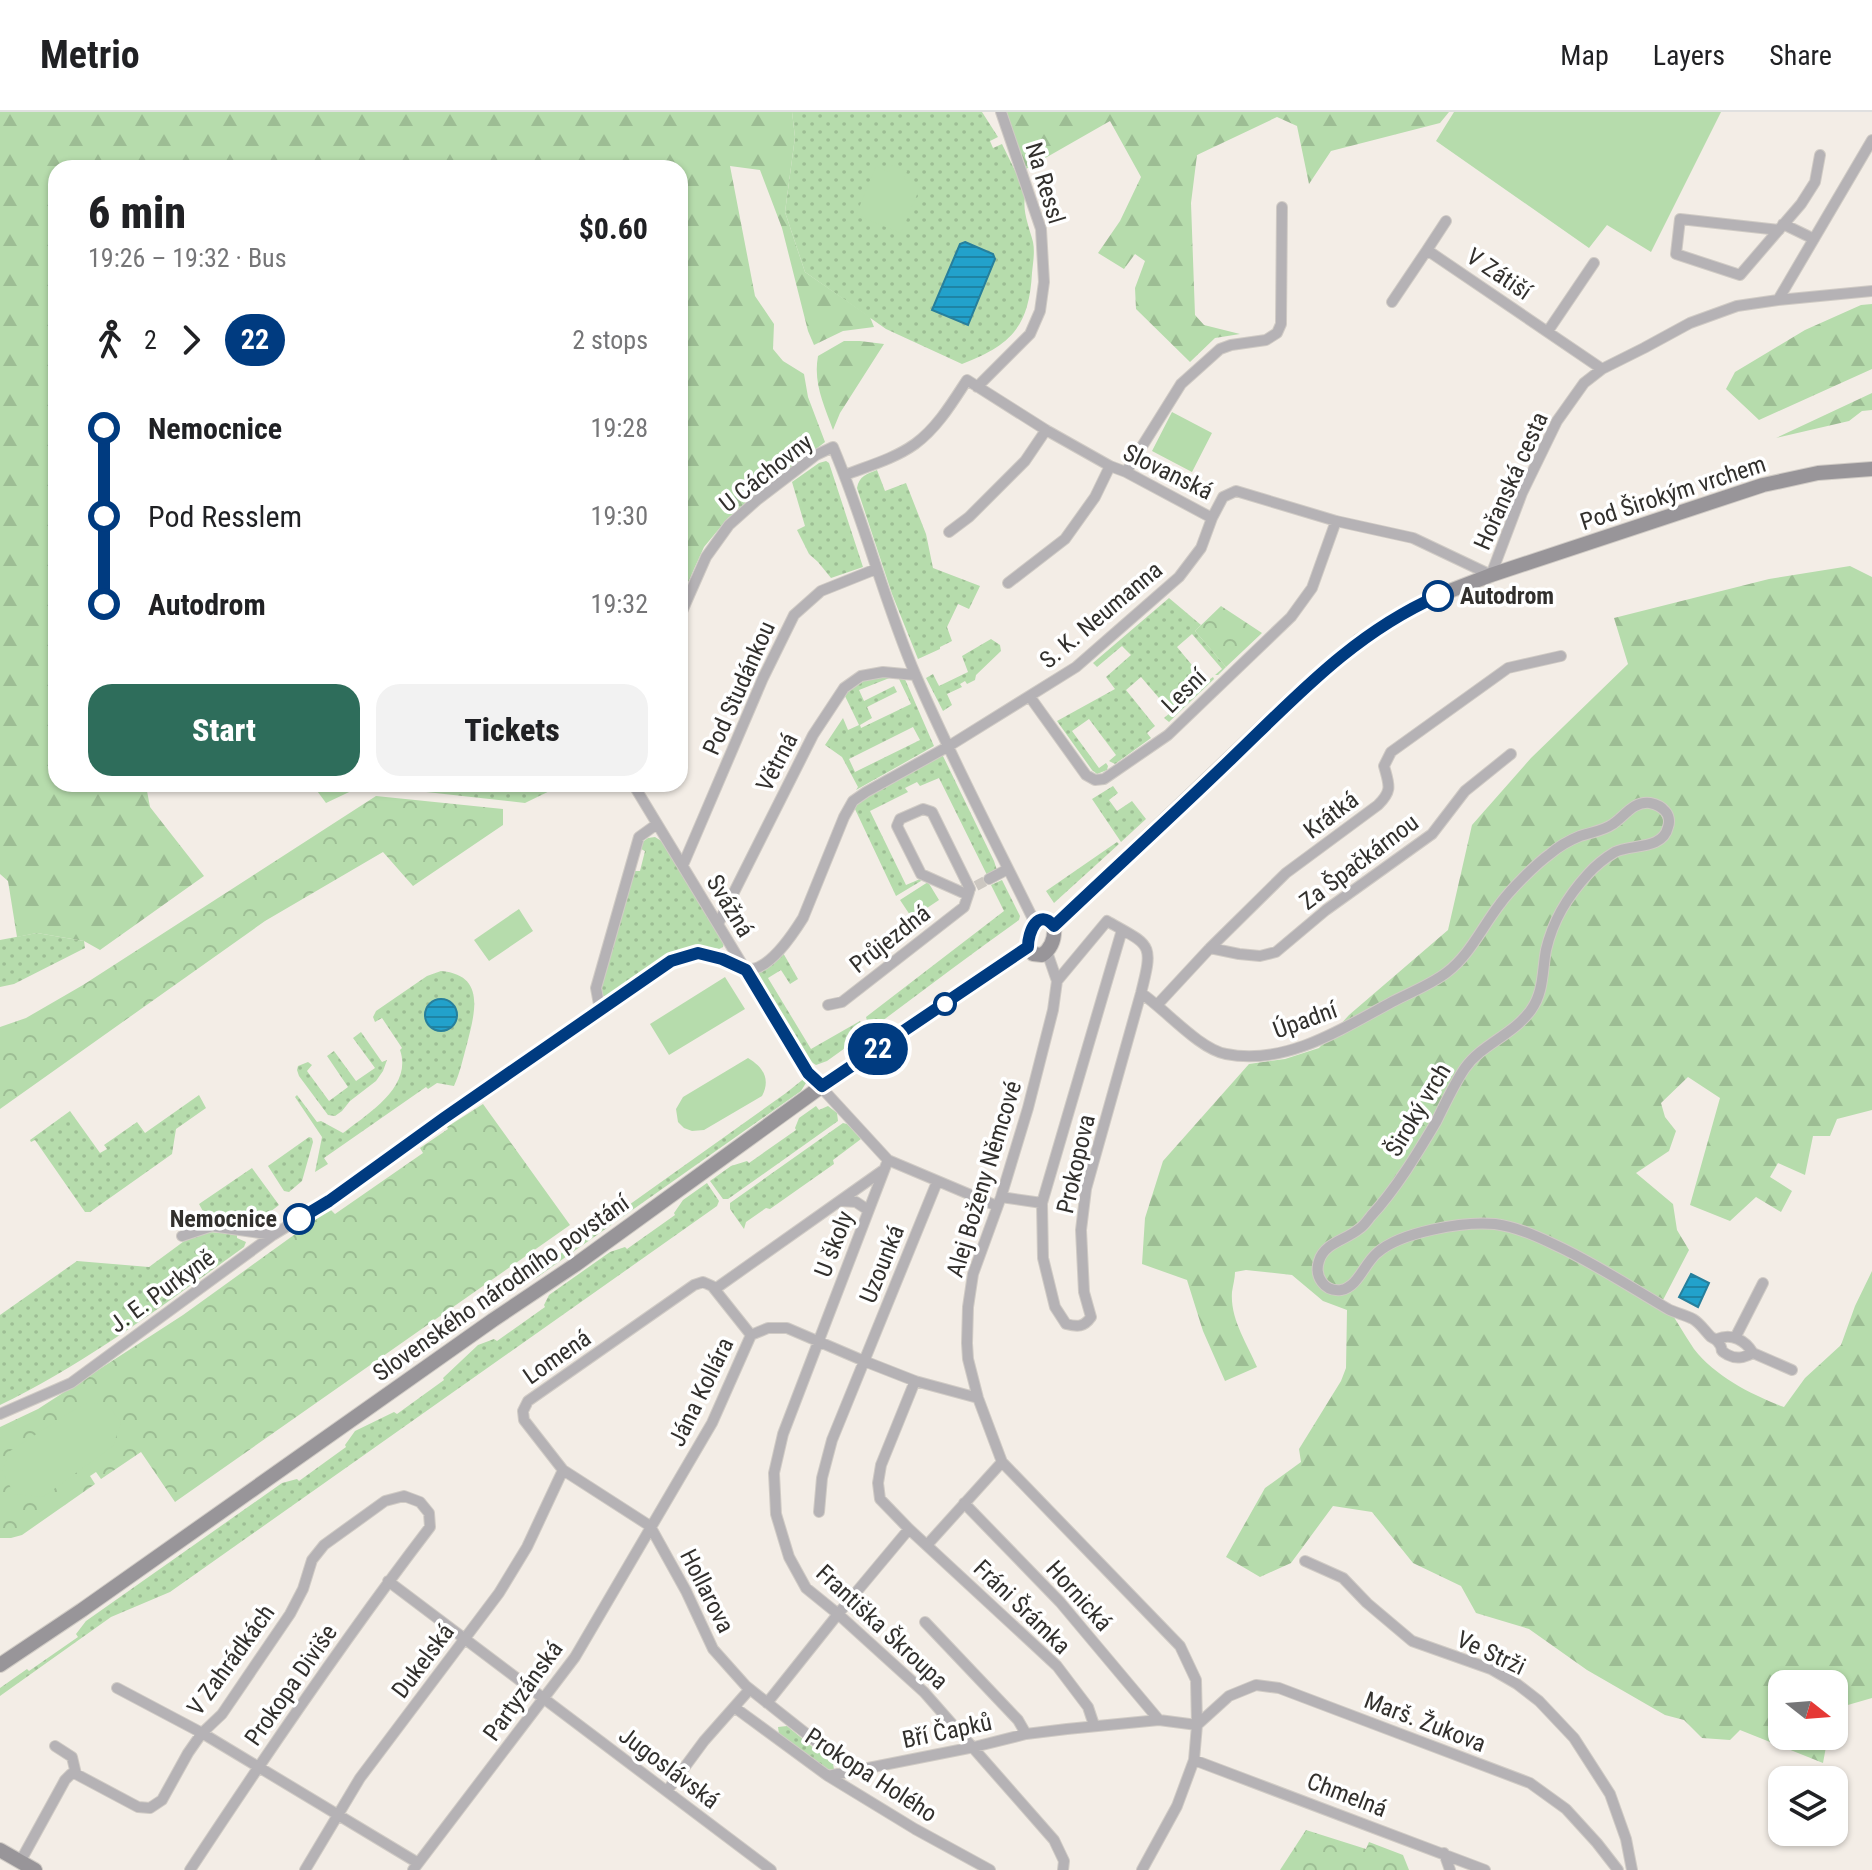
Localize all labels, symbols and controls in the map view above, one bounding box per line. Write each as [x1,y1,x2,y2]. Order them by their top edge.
text: Metrio [40,33,140,77]
text: Map [1560,39,1609,72]
text: Layers [1653,39,1725,72]
text: Share [1769,39,1832,72]
street label: Na Ressl [1019,139,1071,227]
text: 6 min [88,187,186,239]
text: $0.60 [579,211,648,246]
street label: V Zátiší [1461,242,1538,307]
text: 19:26 – 19:32 · Bus [88,243,287,273]
icon: walk [88,318,132,362]
icon: forward [169,318,213,362]
text: 22 [241,323,269,356]
text: 2 [144,325,157,355]
text: 2 stops [572,325,648,355]
street label: Hořanská cesta [1468,408,1554,554]
text: Nemocnice [148,411,282,446]
text: 19:28 [591,413,648,443]
street label: U Cáchovny [714,428,818,518]
street label: Slovanská [1119,438,1217,506]
street label: Pod Širokým vrchem [1577,450,1769,536]
text: Pod Resslem [148,499,302,534]
text: 19:30 [591,501,648,531]
street label: S. K. Neumanna [1034,556,1168,674]
marker: Autodrom [1423,581,1453,611]
place label: Autodrom [1460,582,1554,610]
text: Autodrom [148,587,266,622]
text: 19:32 [591,589,648,619]
street label: Pod Studánkou [697,617,781,759]
street label: Lesní [1156,662,1213,719]
button: Start [88,684,360,776]
button: Tickets [376,684,648,776]
street label: Větrná [751,728,803,796]
street label: Krátká [1298,786,1364,844]
street label: Za Špačkárnou [1294,808,1424,916]
street label: Svážná [701,870,759,942]
street label: Průjezdná [844,899,936,979]
unlabelled marker [934,993,956,1015]
street label: Úpadní [1269,995,1342,1044]
line badge: 22 [842,1023,914,1075]
text: 22 [864,1032,892,1065]
street label: Široký vrch [1379,1058,1457,1162]
street label: Alej Boženy Němcové [941,1078,1027,1280]
street label: Prokopova [1051,1112,1101,1216]
street label: Slovenského národního povstání [368,1188,636,1387]
marker: Nemocnice [284,1204,314,1234]
place label: Nemocnice [170,1205,277,1233]
street label: U školy [809,1207,859,1281]
street label: Uzounká [854,1221,910,1307]
street label: J. E. Purkyně [104,1243,220,1339]
street label: Lomená [518,1324,596,1390]
street label: Jána Kollára [663,1333,739,1451]
street label: Hollarova [674,1545,740,1637]
street label: Fráni Šrámka [968,1554,1076,1660]
street label: Hornická [1040,1555,1118,1637]
street label: Františka Škroupa [810,1559,954,1695]
street label: V Zahrádkách [182,1599,280,1721]
street label: Dukelská [386,1618,460,1704]
street label: Prokopa Diviše [239,1619,343,1751]
street label: Ve Strži [1452,1625,1530,1681]
street label: Partyzánská [477,1636,569,1746]
north arrow [1768,1670,1848,1750]
map controls [1768,1670,1848,1846]
street label: Marš. Žukova [1360,1686,1490,1758]
street label: Bří Čapků [899,1707,994,1754]
street label: Jugoslávská [613,1721,725,1815]
street label: Prokopa Holého [800,1722,942,1828]
button: layers [1768,1766,1848,1846]
street label: Chmelná [1303,1767,1391,1823]

